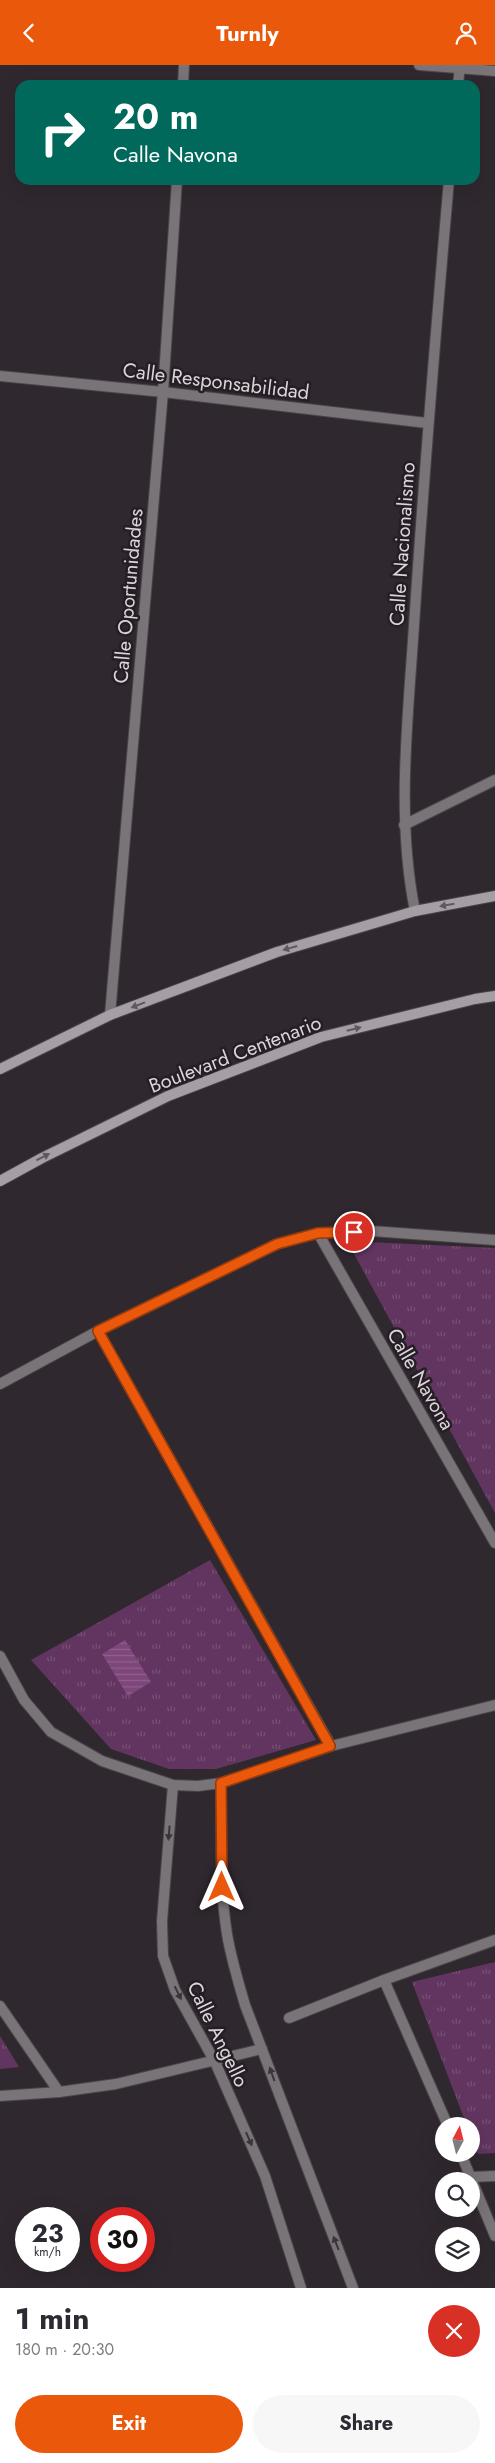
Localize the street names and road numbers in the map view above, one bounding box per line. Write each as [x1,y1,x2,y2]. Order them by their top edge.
street label: Calle Responsabilidad [121,356,311,407]
street label: Calle Nacionalismo [382,461,423,627]
street label: Calle Oportunidades [106,507,151,685]
street label: Boulevard Centenario [145,1008,326,1101]
street label: Calle Navona [380,1323,461,1436]
street label: Calle Angello [179,1976,256,2092]

